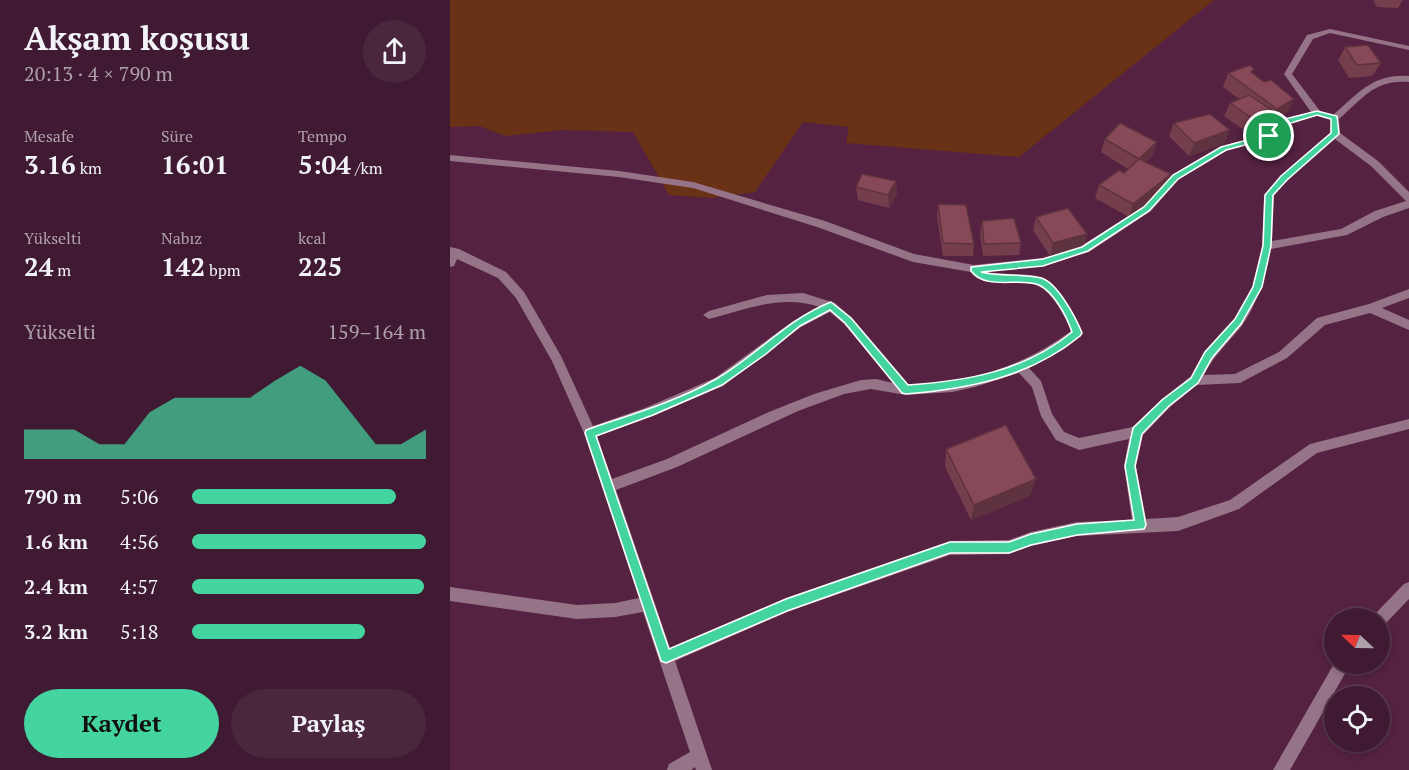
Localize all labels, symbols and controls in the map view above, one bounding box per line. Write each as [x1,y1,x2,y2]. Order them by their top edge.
text: Akşam koşusu [24,16,250,59]
button: share [363,20,426,83]
text: 20:13 · 4 × 790 m [24,60,173,87]
pin [1243,110,1294,161]
icon: arrive [1252,119,1285,152]
text: Mesafe [24,125,74,147]
text: Süre [161,125,193,147]
text: Tempo [298,125,347,147]
text: 3.16 [24,147,76,181]
text: 16:01 [161,147,229,181]
text: 5:04 [298,147,351,181]
text: km [76,157,102,179]
text: /km [351,157,382,179]
text: Yükselti [24,227,82,249]
text: Nabız [161,227,202,249]
text: kcal [298,227,326,249]
text: 24 [24,249,53,283]
text: 142 [161,249,205,283]
text: 225 [298,249,342,283]
text: m [53,259,71,281]
text: bpm [205,259,241,281]
text: Yükselti [24,318,96,345]
text: 159–164 m [327,318,426,345]
text: 790 m [24,483,82,510]
text: 5:06 [120,483,159,510]
text: 1.6 km [24,528,88,555]
text: 4:56 [120,528,159,555]
text: 2.4 km [24,573,88,600]
text: 4:57 [120,573,159,600]
north arrow [1324,608,1390,674]
map controls [1324,608,1390,752]
text: 3.2 km [24,618,88,645]
text: 5:18 [120,618,159,645]
button: locate [1324,686,1390,752]
button: Kaydet [24,689,219,758]
button: Paylaş [231,689,426,758]

